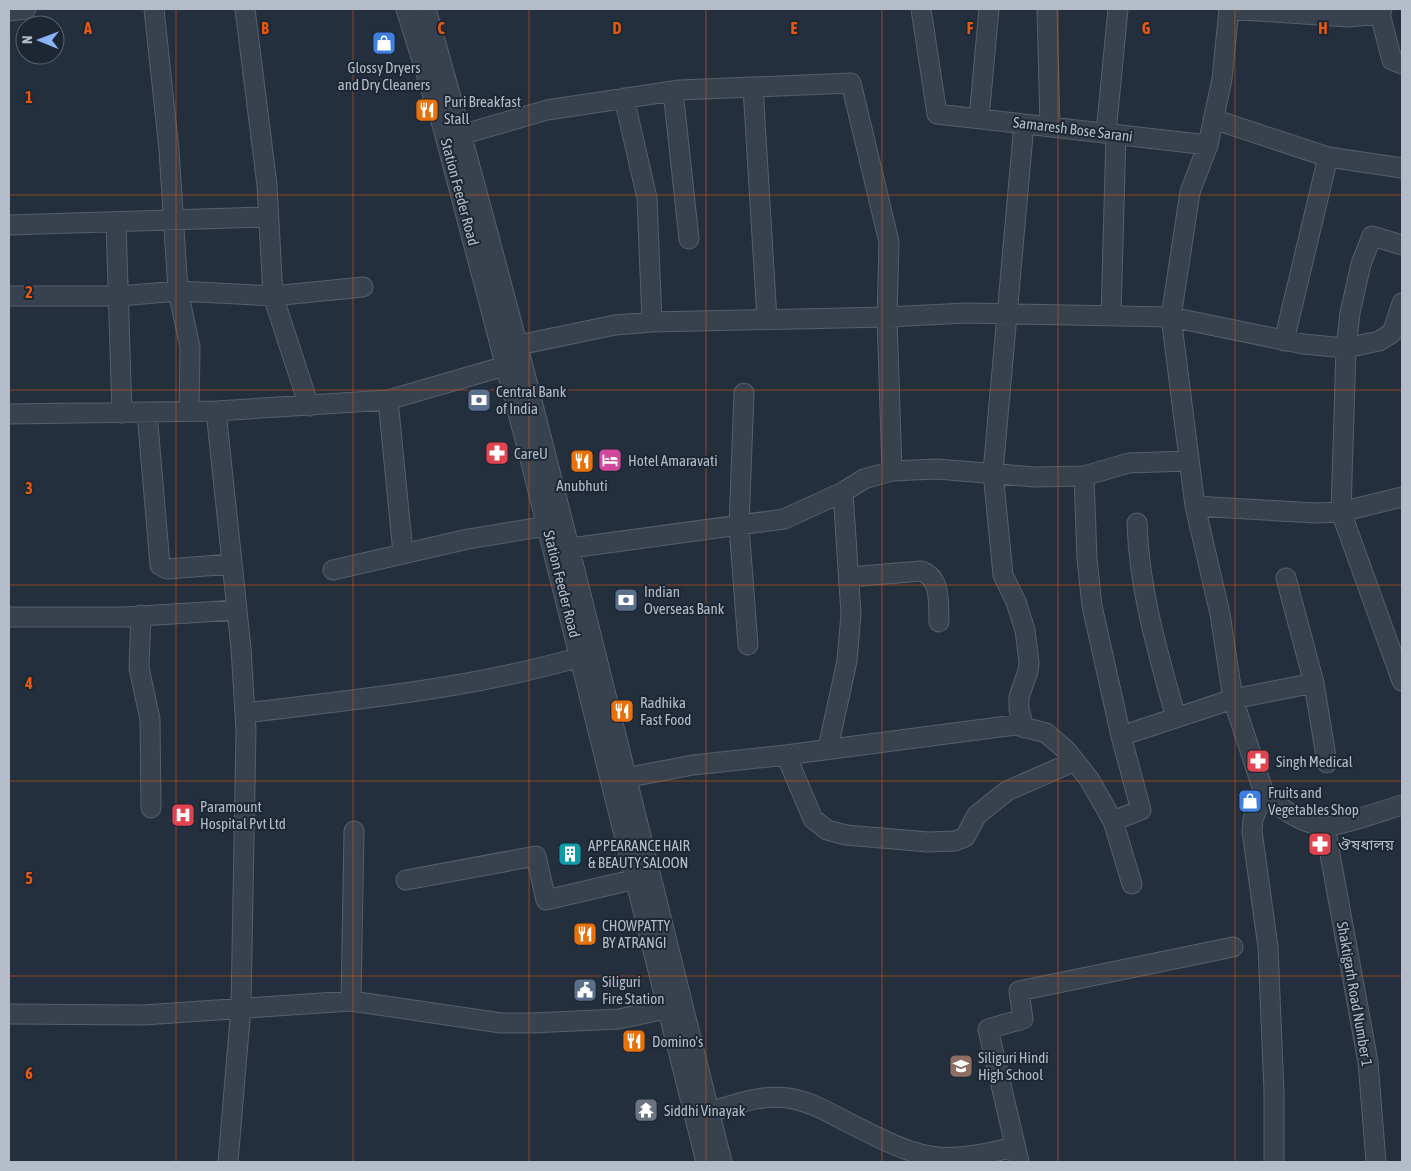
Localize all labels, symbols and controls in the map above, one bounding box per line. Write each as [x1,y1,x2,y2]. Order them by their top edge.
north arrow [15,15,65,65]
text: A [83,19,92,37]
text: B [261,19,269,37]
text: C [437,19,445,37]
text: D [613,19,622,37]
text: E [791,19,798,37]
text: F [967,19,974,37]
text: G [1142,19,1151,37]
text: H [1318,19,1328,37]
shop icon: Glossy Dryers and Dry Cleaners [371,30,397,56]
text: N [19,36,35,44]
place label: Glossy Dryers and Dry Cleaners [338,59,430,93]
text: 1 [25,88,33,106]
place label: Puri Breakfast Stall [444,93,521,127]
restaurant icon: Puri Breakfast Stall [414,97,440,123]
street label: Samaresh Bose Sarani [1012,113,1134,145]
street label: Station Feeder Road [438,137,482,247]
text: 2 [25,283,33,301]
place label: Central Bank of India [496,383,567,417]
bank icon: Central Bank of India [466,387,492,413]
pharmacy icon: CareU [484,440,510,466]
place label: CareU [514,445,548,462]
hotel icon: Hotel Amaravati [597,447,623,473]
restaurant icon: Anubhuti [569,448,595,474]
place label: Hotel Amaravati [628,452,718,469]
place label: Anubhuti [556,477,608,494]
text: 3 [25,479,33,497]
street label: Station Feeder Road [540,529,584,639]
place label: Indian Overseas Bank [644,583,725,617]
bank icon: Indian Overseas Bank [613,587,639,613]
text: 4 [24,674,33,692]
place label: Radhika Fast Food [640,694,691,728]
restaurant icon: Radhika Fast Food [609,698,635,724]
pharmacy icon: Singh Medical [1245,748,1271,774]
place label: Singh Medical [1276,753,1353,770]
place label: Fruits and Vegetables Shop [1268,784,1359,818]
shop icon: Fruits and Vegetables Shop [1237,788,1263,814]
place label: Paramount Hospital Pvt Ltd [200,798,286,832]
hospital icon: Paramount Hospital Pvt Ltd [170,802,196,828]
pharmacy icon: ঔষধালয় [1307,831,1333,857]
place label: ঔষধালয় [1338,836,1394,853]
place label: APPEARANCE HAIR & BEAUTY SALOON [588,837,691,871]
building icon: APPEARANCE HAIR & BEAUTY SALOON [557,841,583,867]
text: 5 [25,869,33,887]
place label: CHOWPATTY BY ATRANGI [602,917,671,951]
street label: Shaktigarh Road Number 1 [1334,920,1376,1068]
restaurant icon: CHOWPATTY BY ATRANGI [572,921,598,947]
place label: Siliguri Fire Station [602,973,664,1007]
public building icon: Siliguri Fire Station [572,977,598,1003]
restaurant icon: Domino's [621,1028,647,1054]
place label: Domino's [652,1033,703,1050]
place label: Siliguri Hindi High School [978,1049,1049,1083]
school or university icon: Siliguri Hindi High School [948,1053,974,1079]
text: 6 [25,1064,33,1082]
temple icon: Siddhi Vinayak [633,1097,659,1123]
place label: Siddhi Vinayak [664,1102,746,1119]

